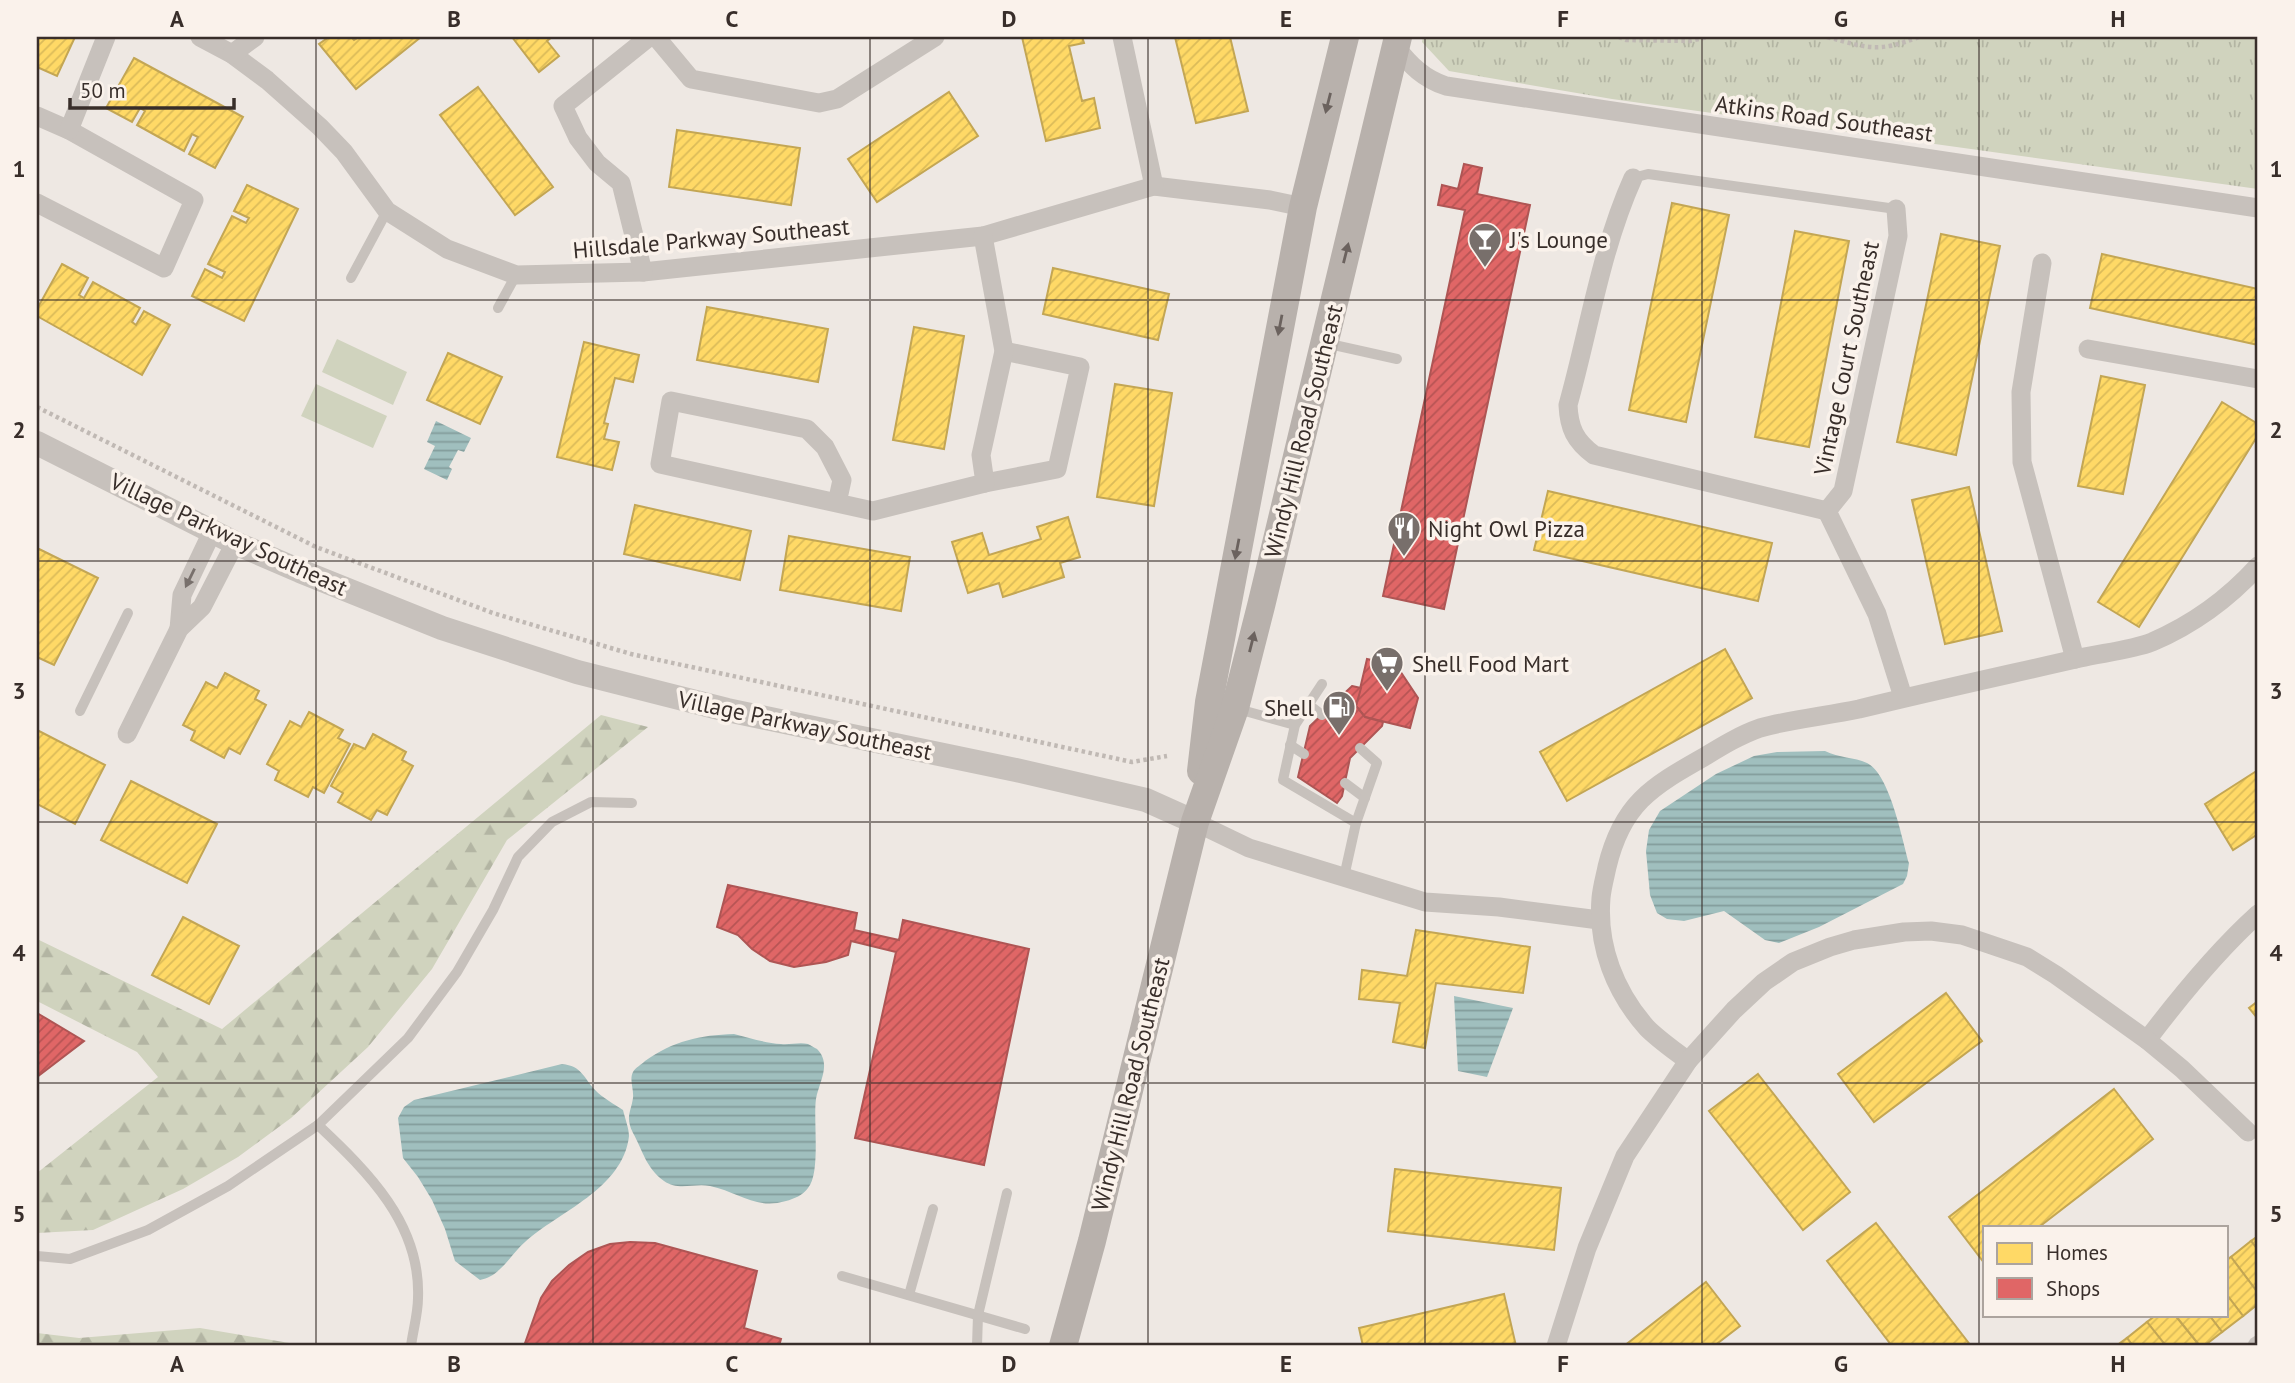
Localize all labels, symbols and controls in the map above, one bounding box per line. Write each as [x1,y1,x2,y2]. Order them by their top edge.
text: A [170,4,184,33]
text: B [447,4,461,33]
text: C [726,4,739,33]
text: D [1002,4,1016,33]
text: E [1280,4,1292,33]
text: F [1557,4,1569,33]
text: G [1834,4,1848,33]
text: H [2111,4,2125,33]
scale bar [70,66,234,110]
text: 50 m [80,77,126,104]
street label: Atkins Road Southeast [1713,88,1935,148]
one-way arrow [1322,92,1333,114]
text: 1 [12,154,26,183]
text: 1 [2269,154,2283,183]
street label: Hillsdale Parkway Southeast [571,211,851,265]
bar icon: J's Lounge [1466,220,1504,269]
place label: J's Lounge [1509,225,1608,254]
street label: Vintage Court Southeast [1807,238,1885,479]
one-way arrow [1341,242,1352,264]
street label: Windy Hill Road Southeast [1257,301,1349,561]
one-way arrow [1275,314,1286,336]
text: 2 [12,415,26,444]
text: 2 [2269,415,2283,444]
street label: Village Parkway Southeast [105,466,353,602]
restaurant icon: Night Owl Pizza [1385,509,1423,558]
place label: Night Owl Pizza [1428,514,1585,543]
one-way arrow [1232,538,1243,560]
one-way arrow [184,568,196,588]
one-way arrow [1247,631,1258,653]
supermarket icon: Shell Food Mart [1368,644,1406,693]
place label: Shell Food Mart [1412,649,1569,678]
text: 3 [12,676,26,705]
text: 3 [2269,676,2283,705]
street label: Village Parkway Southeast [674,684,935,766]
fuel station icon: Shell [1320,688,1358,737]
place label: Shell [1264,693,1314,722]
text: 4 [12,938,26,967]
text: 4 [2269,938,2283,967]
street label: Windy Hill Road Southeast [1084,954,1176,1214]
text: 5 [12,1199,26,1228]
text: 5 [2269,1199,2283,1228]
legend [1983,1226,2228,1316]
text: Homes [2046,1239,2108,1266]
text: Shops [2046,1275,2100,1302]
text: A [170,1349,184,1378]
text: B [447,1349,461,1378]
text: C [726,1349,739,1378]
text: D [1002,1349,1016,1378]
text: E [1280,1349,1292,1378]
text: F [1557,1349,1569,1378]
text: G [1834,1349,1848,1378]
text: H [2111,1349,2125,1378]

